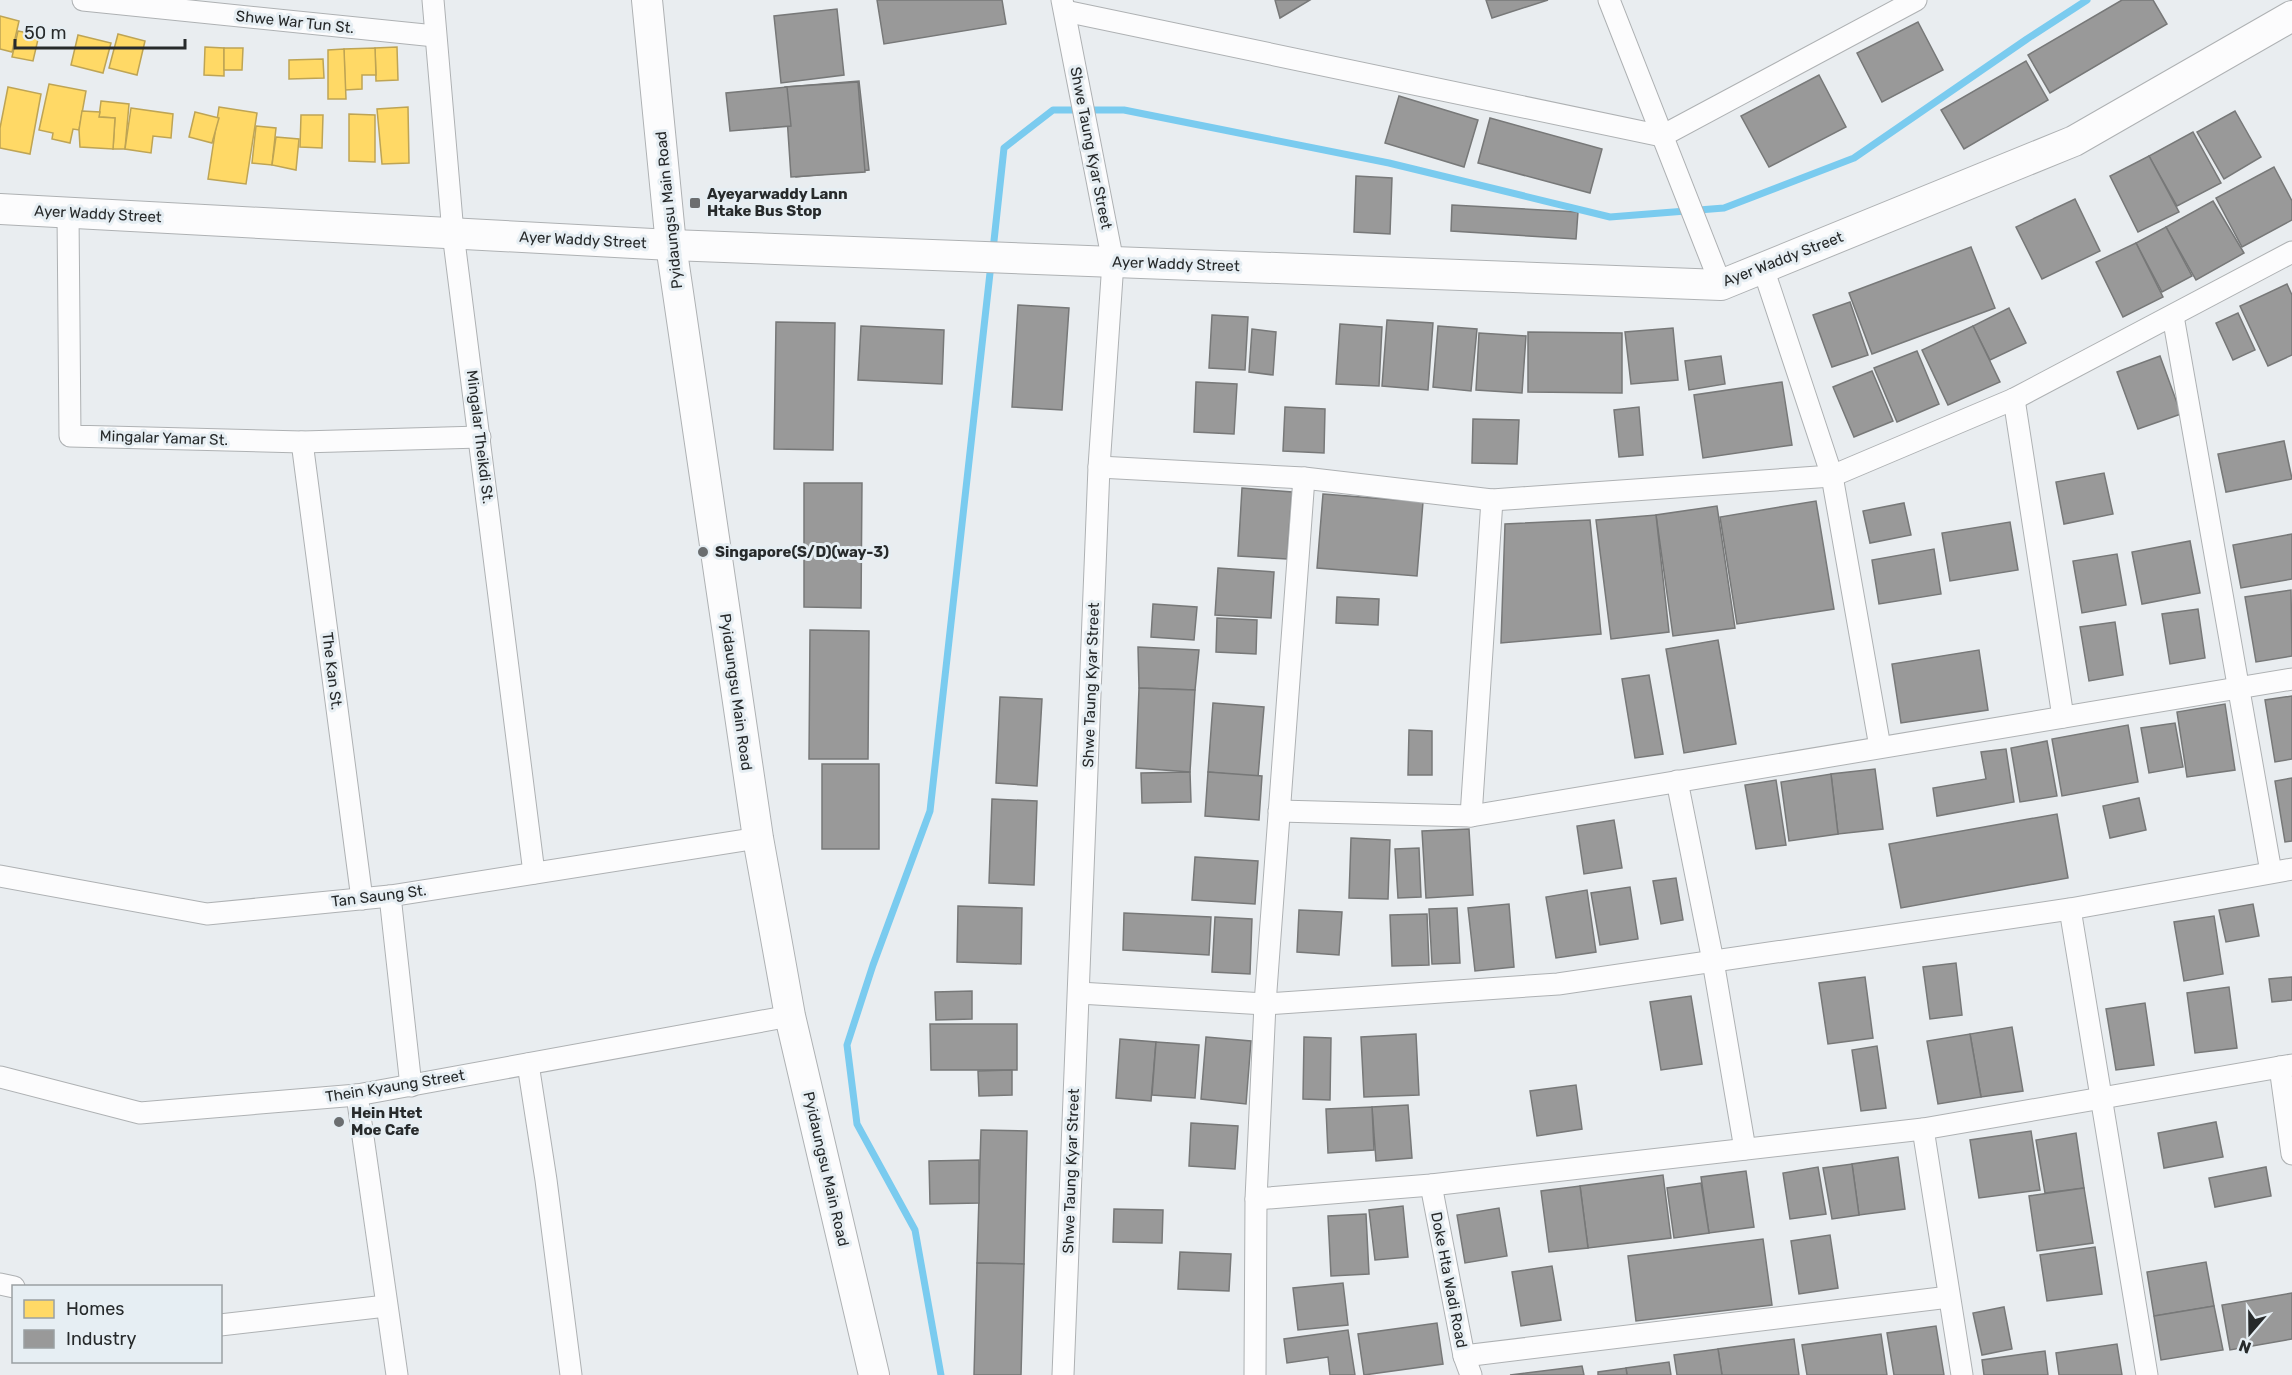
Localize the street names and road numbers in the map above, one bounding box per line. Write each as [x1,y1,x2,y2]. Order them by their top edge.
street label: Shwe War Tun St. [235,7,355,37]
street label: Shwe Taung Kyar Street [1066,65,1116,231]
street label: Pyidaungsu Main Road [652,130,686,290]
street label: Ayer Waddy Street [34,202,162,226]
street label: Ayer Waddy Street [519,228,647,252]
street label: Ayer Waddy Street [1720,228,1846,290]
street label: Ayer Waddy Street [1112,253,1240,275]
street label: Mingalar Theikdi St. [463,369,497,505]
street label: Mingalar Yamar St. [99,427,229,449]
street label: Shwe Taung Kyar Street [1079,602,1103,768]
street label: Pyidaungsu Main Road [716,612,756,772]
street label: The Kan St. [318,631,346,711]
street label: Tan Saung St. [330,881,428,911]
street label: Thein Kyaung Street [324,1066,466,1106]
street label: Shwe Taung Kyar Street [1059,1088,1083,1254]
street label: Pyidaungsu Main Road [799,1090,853,1248]
street label: Doke Hta Wadi Road [1427,1210,1471,1350]

